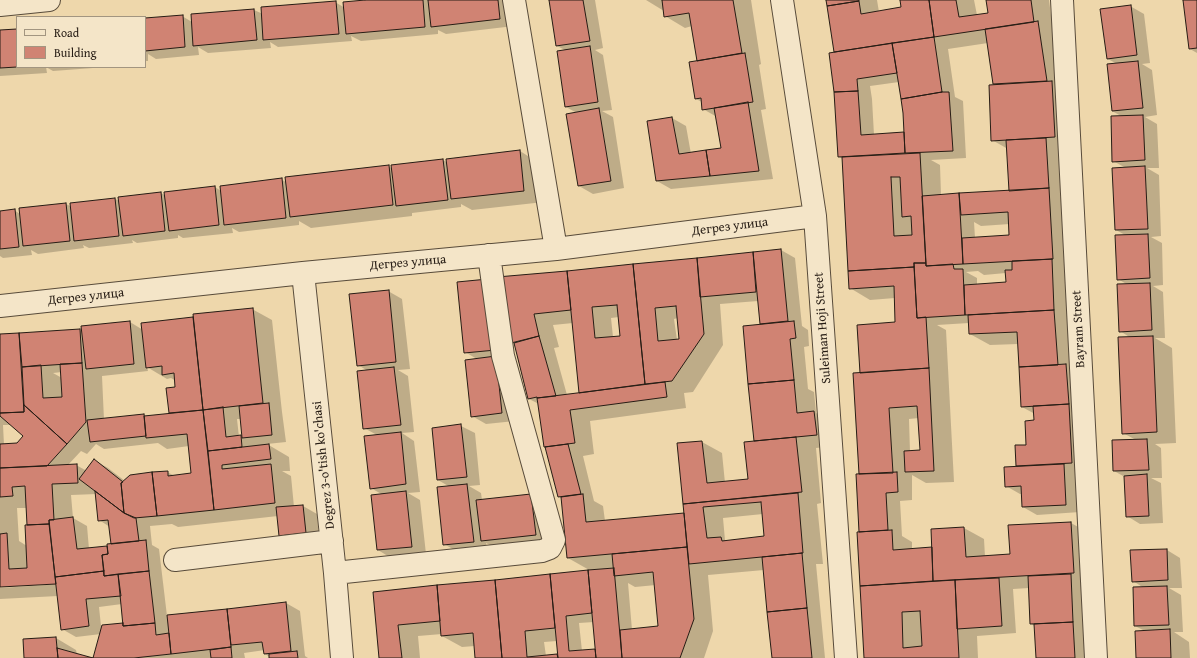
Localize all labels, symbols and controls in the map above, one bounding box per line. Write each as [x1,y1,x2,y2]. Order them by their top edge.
legend [16,16,146,68]
text: Road [54,24,79,41]
text: Building [54,44,97,61]
street label: Дегрез улица [691,215,769,239]
street label: Дегрез улица [369,252,447,274]
street label: Suleiman Hoji Street [811,272,835,384]
street label: Дегрез улица [47,285,125,309]
street label: Bayram Street [1069,290,1089,368]
street label: Degrez 3-o'tish ko'chasi [310,400,338,530]

